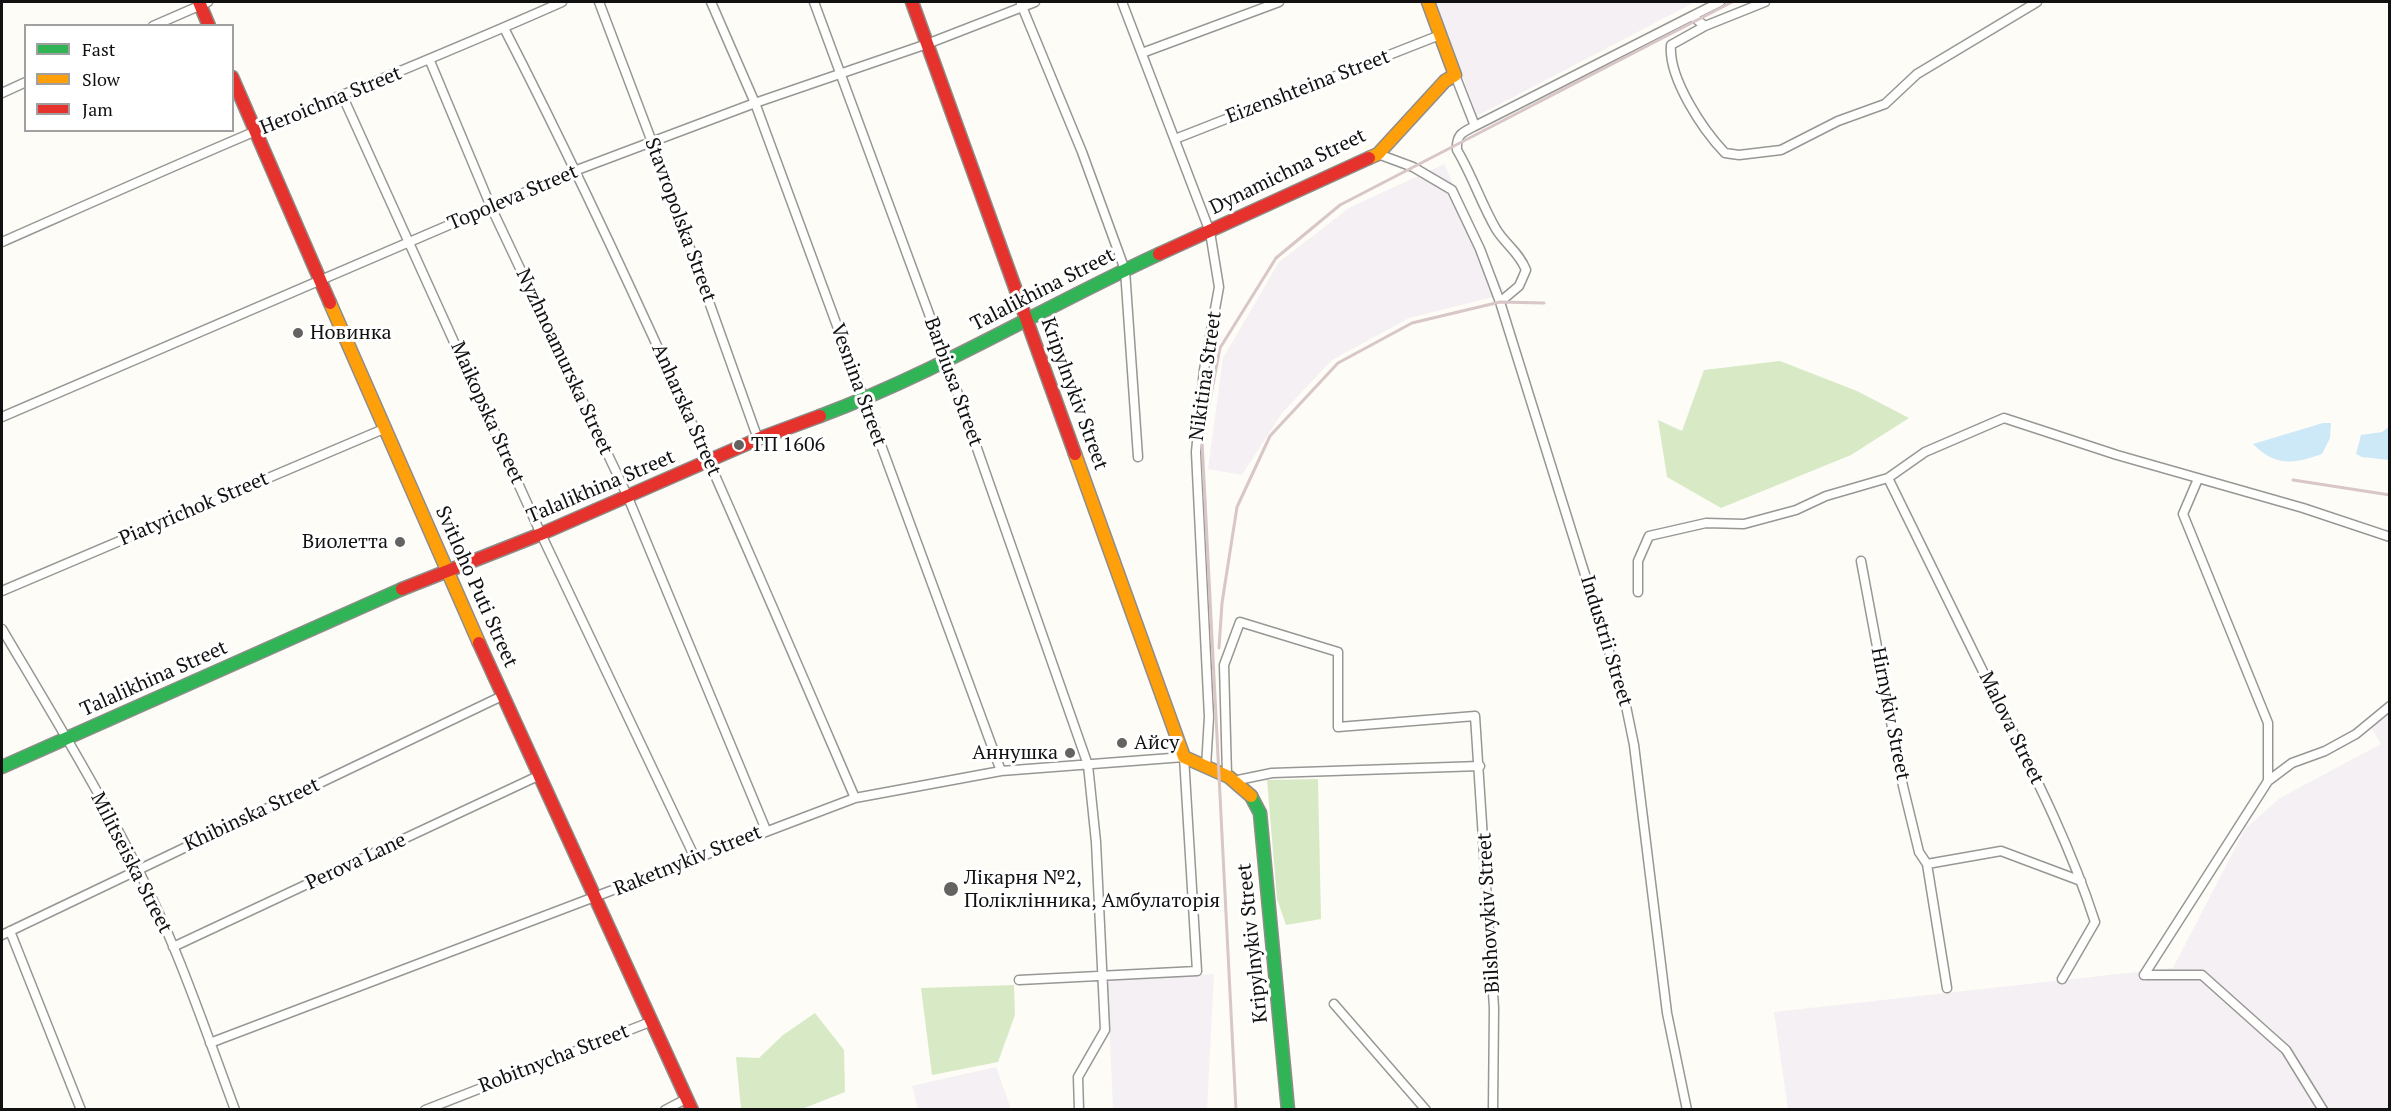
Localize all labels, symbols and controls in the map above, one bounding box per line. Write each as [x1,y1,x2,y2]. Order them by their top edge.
legend [24,24,234,132]
text: Fast [82,37,115,61]
street label: Eizenshteina Street [1223,45,1393,129]
street label: Heroichna Street [257,62,405,140]
text: Slow [82,67,120,91]
text: Jam [82,97,113,121]
street label: Dynamichna Street [1206,124,1370,220]
street label: Stavropolska Street [639,135,721,305]
street label: Topoleva Street [444,160,582,236]
street label: Talalikhina Street [967,243,1119,337]
street label: Nyzhnoamurska Street [510,265,618,459]
street label: Nikitina Street [1185,310,1227,442]
street label: Barbiusa Street [919,314,987,450]
street label: Kripylnykiv Street [1035,315,1113,473]
street label: Vesnina Street [825,320,891,450]
place label: Новинка [310,321,392,345]
marker: Новинка [291,326,305,340]
street label: Maikopska Street [445,338,529,488]
street label: Anharska Street [646,340,726,480]
place label: ТП 1606 [751,433,825,457]
marker: ТП 1606 [732,438,746,452]
street label: Talalikhina Street [523,445,679,529]
street label: Piatyrichok Street [116,467,272,551]
street label: Svitloho Puti Street [430,503,522,671]
place label: Виолетта [302,530,388,554]
marker: Виолетта [393,535,407,549]
street label: Industrii Street [1575,573,1637,709]
street label: Talalikhina Street [77,636,231,722]
street label: Hirnykiv Street [1865,645,1915,783]
street label: Malova Street [1973,668,2049,788]
place label: Айсу [1134,731,1179,755]
marker: Айсу [1115,736,1129,750]
place label: Аннушка [972,741,1058,765]
marker: Аннушка [1063,746,1077,760]
street label: Khibinska Street [180,773,324,857]
street label: Militseiska Street [85,789,177,937]
street label: Raketnykiv Street [611,820,765,902]
street label: Perova Lane [302,828,410,896]
street label: Bilshovykiv Street [1473,832,1505,994]
street label: Kripylnykiv Street [1233,862,1273,1024]
place label: Лікарня №2, Поліклінника, Амбулаторія [964,866,1220,913]
marker: Лікарня №2, Поліклінника, Амбулаторія [942,880,960,898]
street label: Robitnycha Street [476,1019,632,1099]

